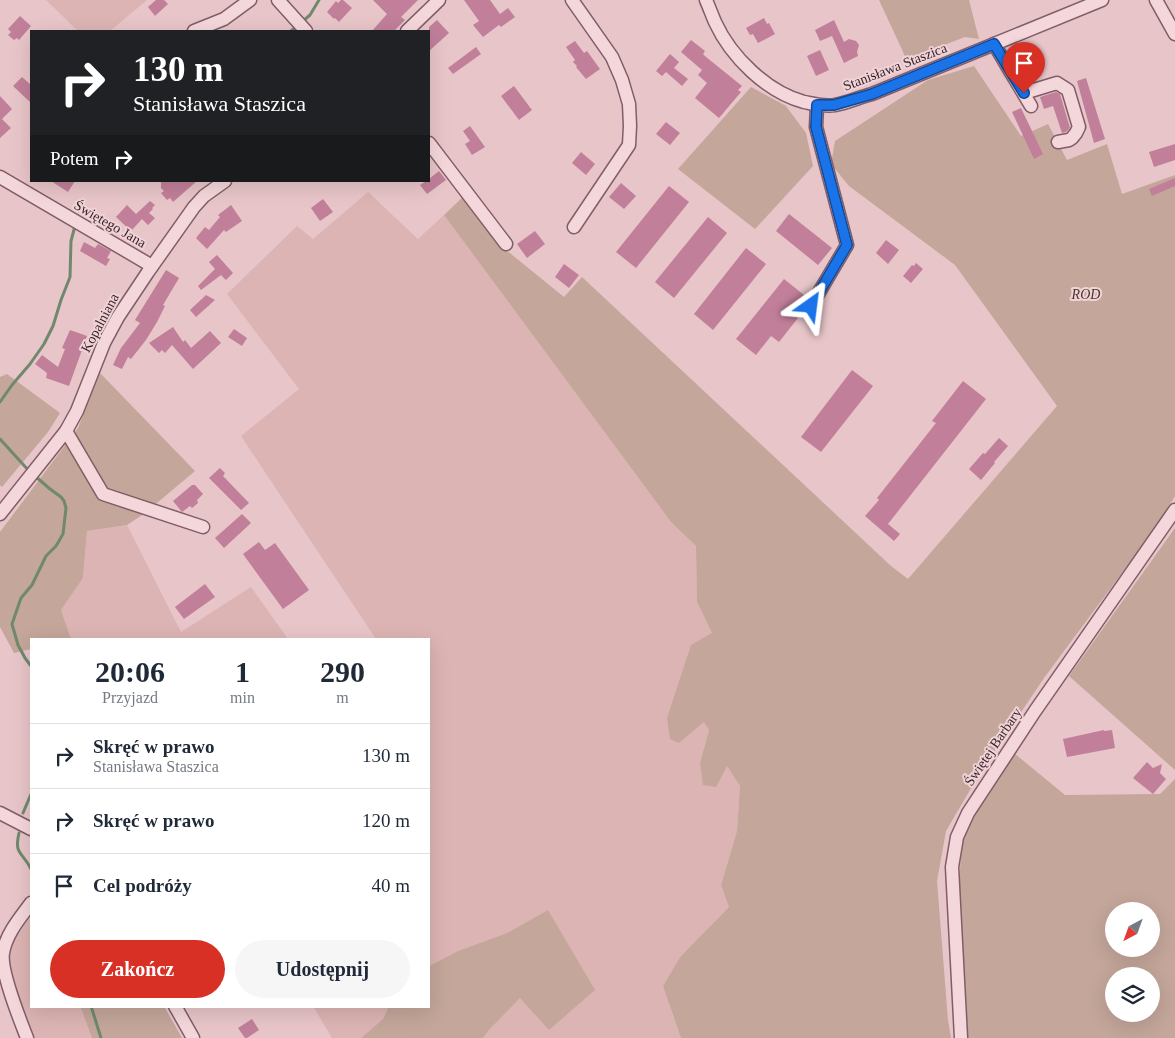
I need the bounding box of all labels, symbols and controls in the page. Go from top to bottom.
street label: Stanisława Staszica [841,40,950,94]
pin [1003,42,1045,93]
icon: arrive [1010,49,1038,77]
icon: right [50,50,115,115]
text: 130 m [133,50,223,89]
text: Stanisława Staszica [133,91,306,116]
icon: right [109,145,137,173]
text: Potem [50,148,99,169]
street label: Świętego Jana [71,197,150,251]
position arrow [784,279,836,331]
park label: ROD [1071,287,1100,302]
street label: Kopalniana [78,290,122,355]
text: 20:06 [95,655,165,688]
text: 1 [235,655,250,688]
text: 290 [320,655,365,688]
text: Przyjazd [102,689,158,706]
text: min [230,689,255,706]
text: m [336,689,349,706]
street label: Świętej Barbary [961,705,1025,789]
text: Skręć w prawo [93,736,214,757]
icon: right [50,742,78,770]
text: 130 m [362,745,410,766]
text: Stanisława Staszica [93,758,219,775]
icon: right [50,807,78,835]
text: Skręć w prawo [93,810,214,831]
text: 120 m [362,810,410,831]
icon: arrive [50,872,78,900]
text: Cel podróży [93,875,192,896]
text: 40 m [371,875,410,896]
north arrow [1105,902,1160,958]
map controls [1105,902,1160,1022]
button: Zakończ [50,940,225,998]
button: Udostępnij [235,940,410,998]
button: layers [1105,967,1160,1022]

